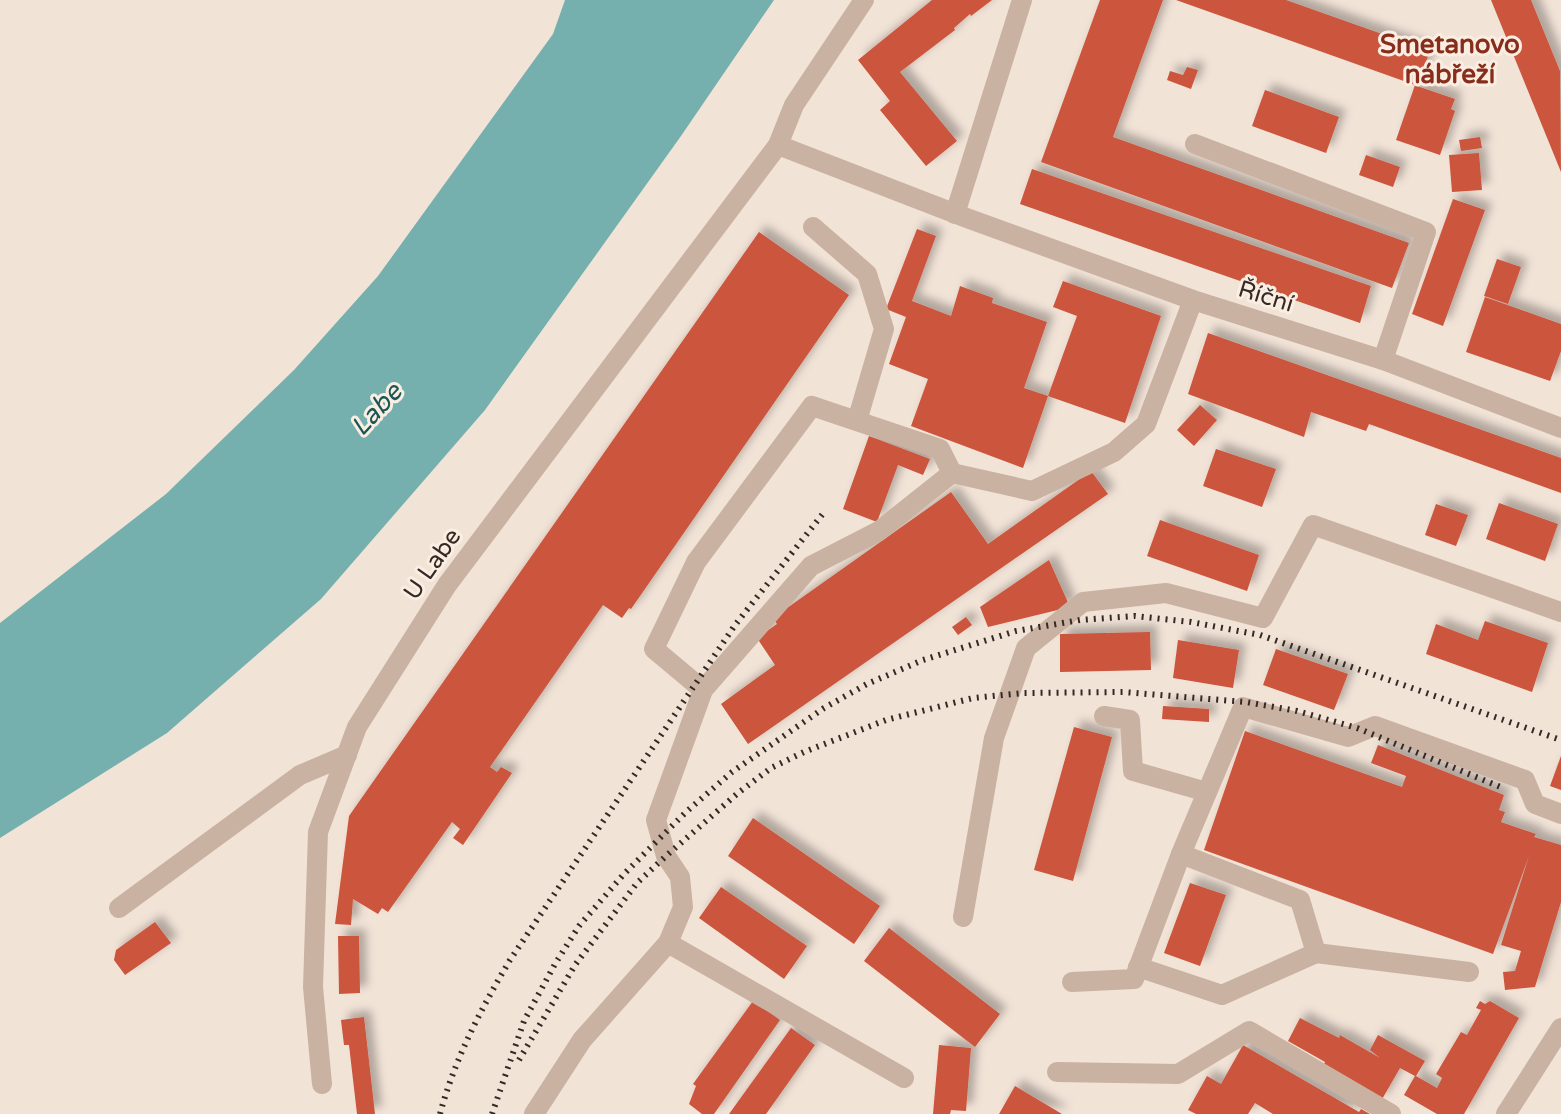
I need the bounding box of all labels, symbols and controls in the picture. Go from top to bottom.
district label: Smetanovo nábřeží [1380,29,1520,90]
street label: Říční [1235,274,1297,319]
water label: Labe [344,376,409,442]
street label: U Labe [397,523,467,606]

